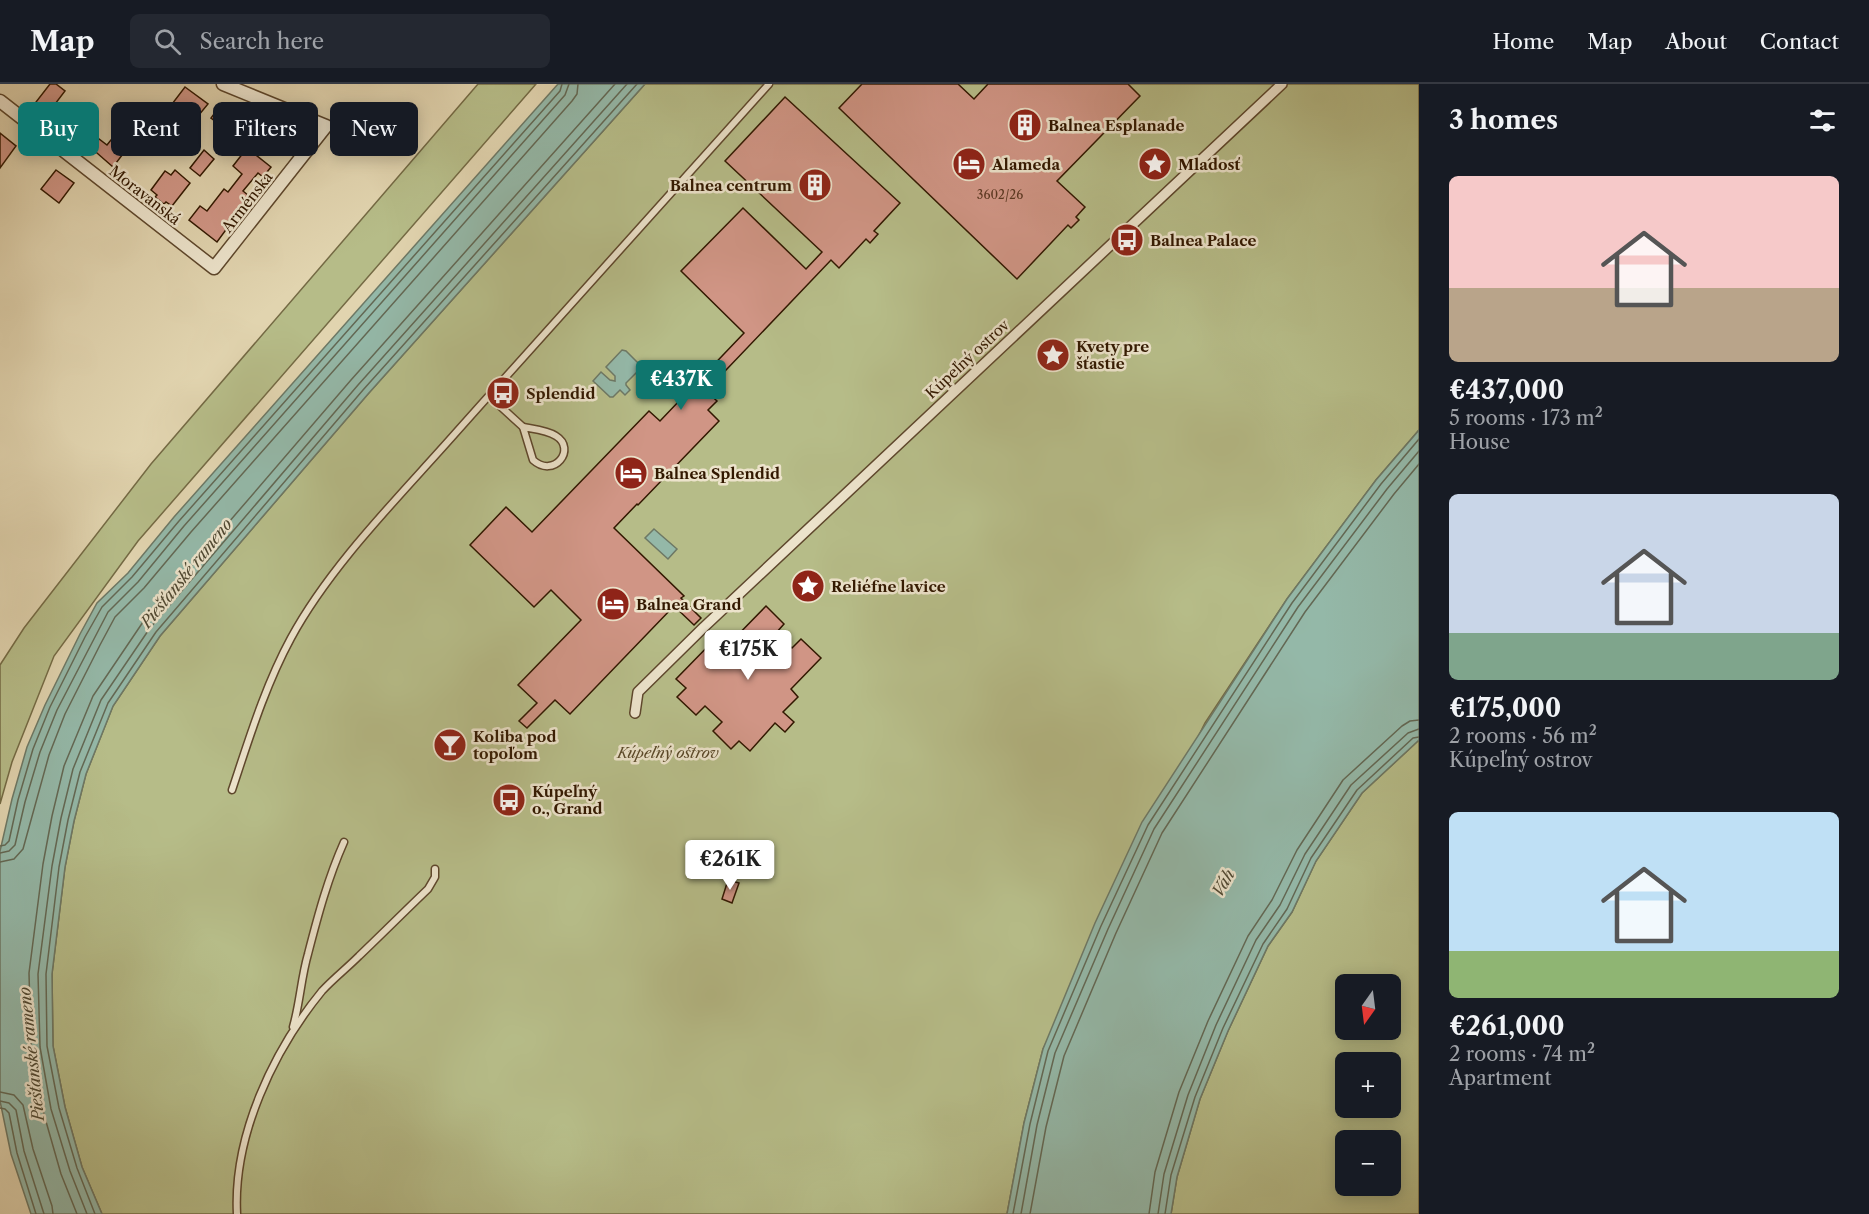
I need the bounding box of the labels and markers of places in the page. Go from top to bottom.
building icon: Balnea Esplanade [1007,107,1043,143]
place label: Balnea Esplanade [1048,116,1184,135]
hotel icon: Alameda [951,146,987,182]
place icon: Mladosť [1137,146,1173,182]
place label: Alameda [991,155,1060,174]
place label: Mladosť [1178,155,1240,174]
building icon: Balnea centrum [797,167,833,203]
place label: Balnea centrum [670,176,792,195]
bus stop icon: Balnea Palace [1109,222,1145,258]
place label: Balnea Palace [1150,231,1257,250]
place icon: Kvety pre šťastie [1035,337,1071,373]
place label: Kvety pre šťastie [1076,337,1149,373]
pin: €437K [639,360,723,411]
bus stop icon: Splendid [485,375,521,411]
place label: Splendid [526,384,595,403]
hotel icon: Balnea Splendid [613,455,649,491]
place label: Balnea Splendid [654,464,780,483]
place icon: Reliéfne lavice [790,568,826,604]
place label: Reliéfne lavice [831,577,946,596]
hotel icon: Balnea Grand [595,586,631,622]
place label: Balnea Grand [636,595,742,614]
pin: €175K [706,630,790,681]
bar icon: Koliba pod topoľom [432,727,468,763]
place label: Koliba pod topoľom [473,727,556,763]
bus stop icon: Kúpeľný o., Grand [491,782,527,818]
place label: Kúpeľný o., Grand [532,782,602,818]
pin: €261K [688,840,772,891]

